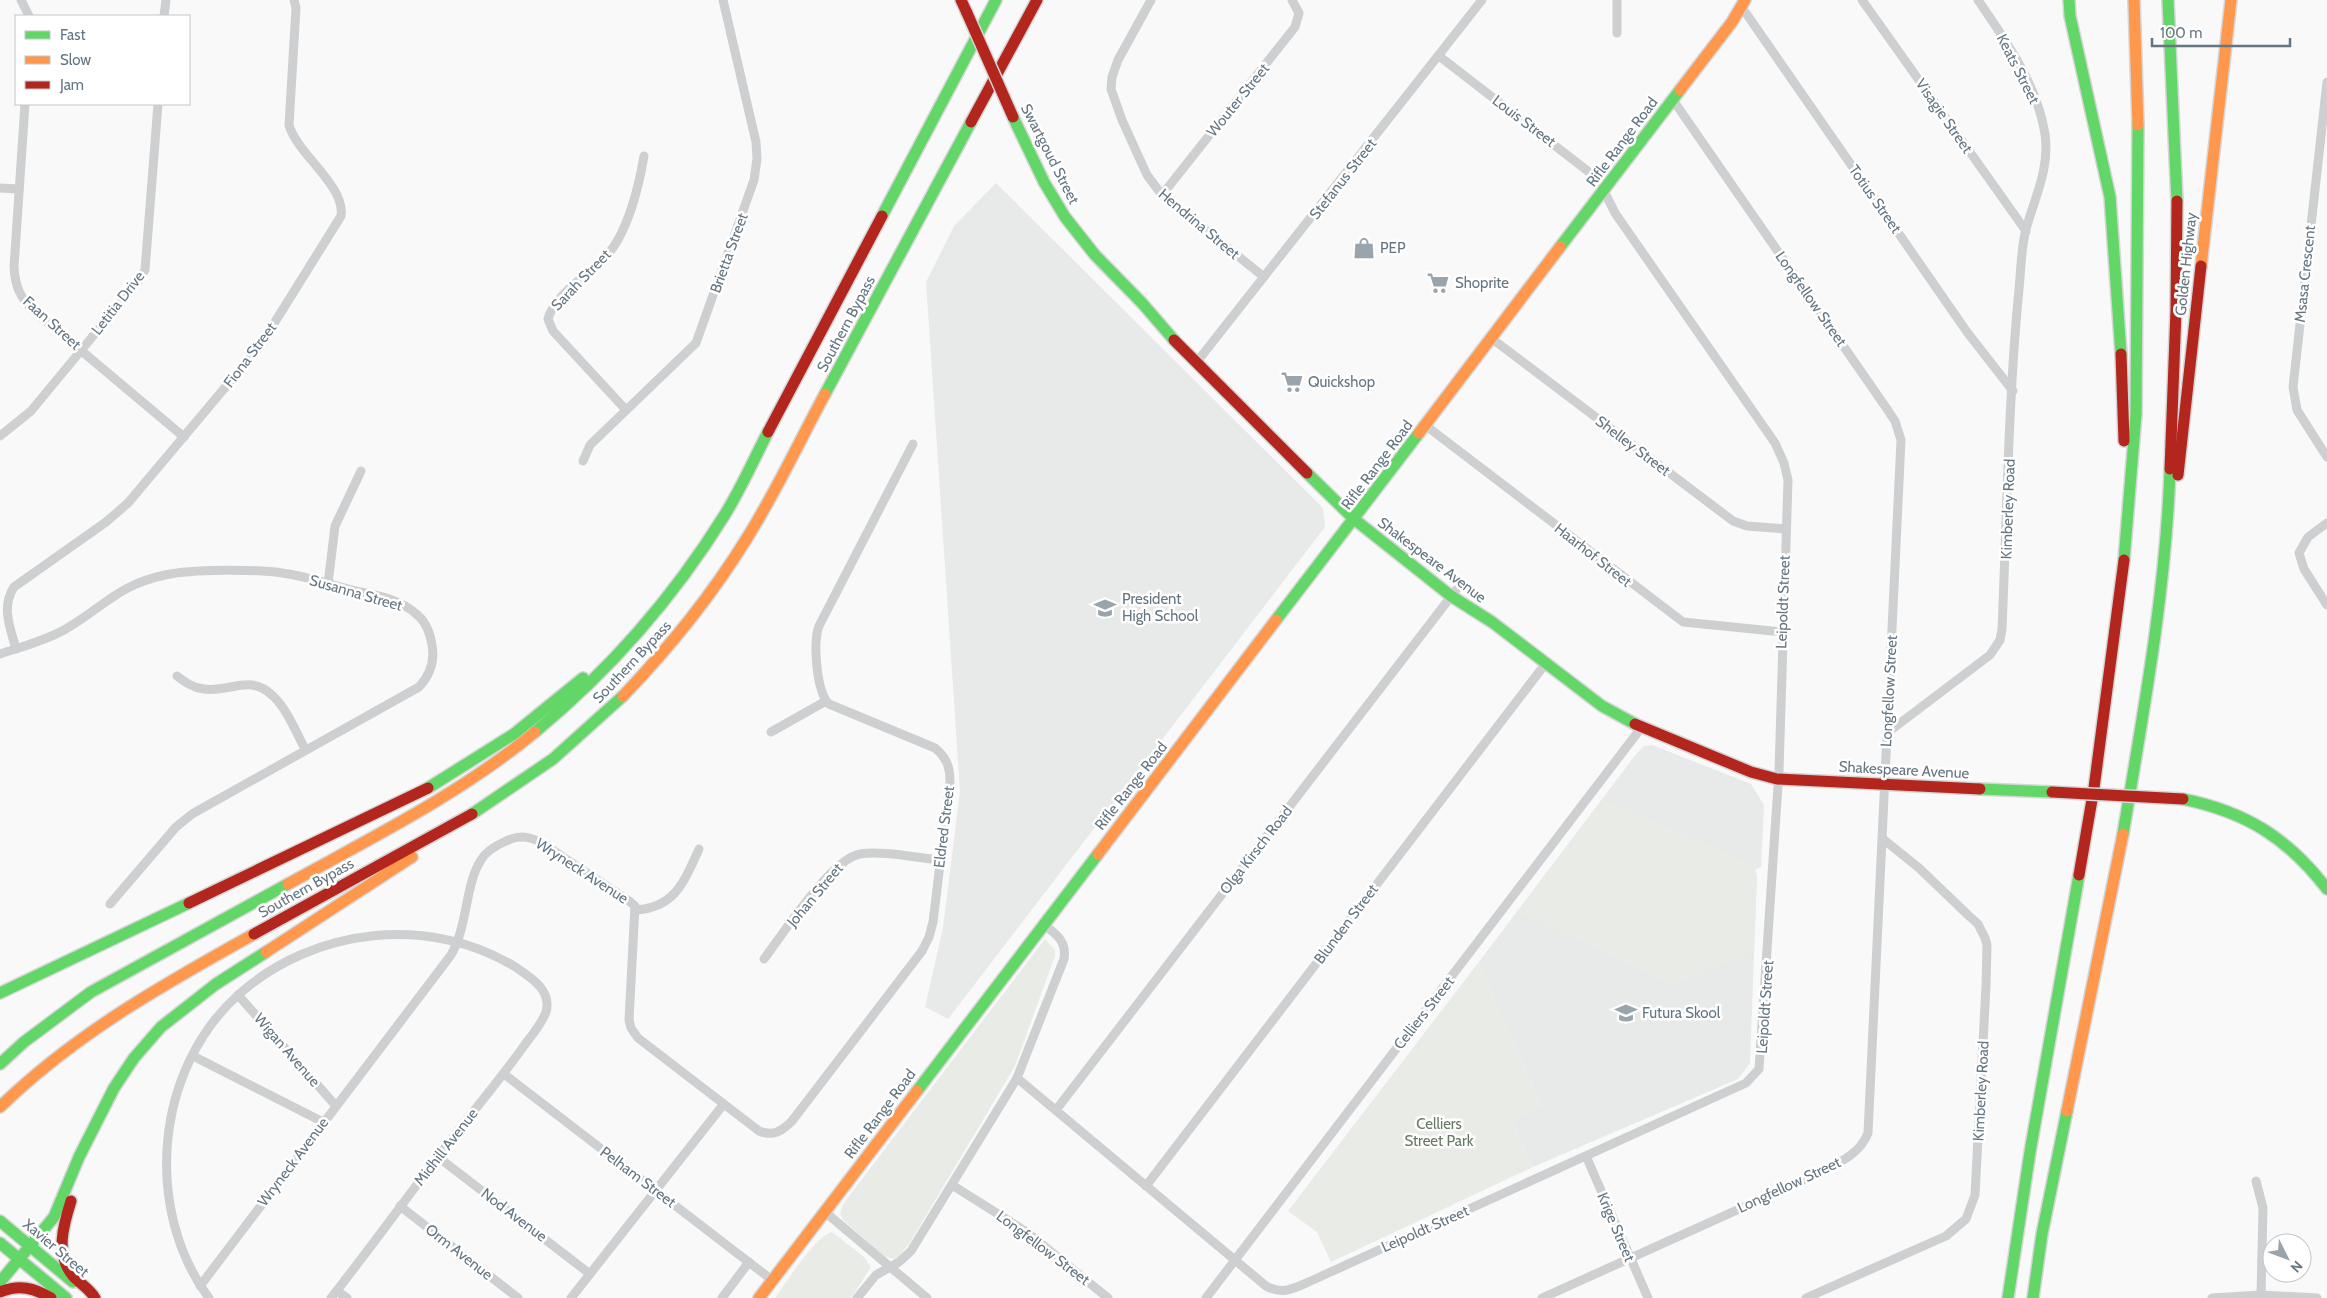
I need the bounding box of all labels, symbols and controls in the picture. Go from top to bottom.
legend [15,15,190,105]
scale bar [2152,15,2290,47]
text: 100 m [2160,24,2202,42]
text: Fast [60,26,85,44]
street label: Keats Street [1993,31,2043,107]
text: Slow [60,51,91,69]
street label: Wouter Street [1203,60,1273,140]
street label: Visagie Street [1912,75,1976,157]
text: Jam [59,76,84,94]
street label: Louis Street [1489,91,1559,151]
street label: Rifle Range Road [1583,94,1661,190]
street label: Swartgoud Street [1017,101,1083,207]
street label: Stefanus Street [1306,135,1380,223]
street label: Totius Street [1845,161,1905,237]
street label: Hendrina Street [1155,185,1243,263]
street label: Brietta Street [706,211,752,295]
street label: Golden Highway [2172,211,2200,317]
street label: Msasa Crescent [2291,225,2319,323]
shop icon: PEP [1351,235,1377,261]
place label: PEP [1380,239,1406,257]
street label: Sarah Street [547,246,615,314]
street label: Longfellow Street [1772,248,1850,350]
street label: Letitia Drive [88,267,149,338]
supermarket icon: Shoprite [1425,270,1451,296]
street label: Southern Bypass [813,273,879,375]
place label: Shoprite [1455,274,1509,292]
street label: Faan Street [19,292,85,354]
street label: Fiona Street [220,319,280,391]
supermarket icon: Quickshop [1279,369,1305,395]
place label: Quickshop [1308,373,1375,391]
street label: Shelley Street [1592,412,1674,480]
street label: Rifle Range Road [1338,417,1416,513]
street label: Kimberley Road [1997,458,2019,560]
street label: Shakespeare Avenue [1374,513,1490,607]
street label: Haarhof Street [1551,519,1635,591]
street label: Leipoldt Street [1772,555,1794,649]
street label: Susanna Street [307,571,405,615]
place label: President High School [1122,590,1199,625]
school or university icon: President High School [1092,595,1118,621]
street label: Southern Bypass [589,617,675,707]
street label: Longfellow Street [1877,635,1901,747]
street label: Rifle Range Road [1091,738,1171,834]
street label: Shakespeare Avenue [1838,758,1970,782]
street label: Eldred Street [930,785,958,869]
street label: Olga Kirsch Road [1216,802,1296,898]
street label: Wryneck Avenue [532,834,632,908]
street label: Southern Bypass [255,854,357,922]
street label: Johan Street [783,860,847,931]
street label: Blunden Street [1310,881,1382,967]
street label: Leipoldt Street [1753,960,1777,1054]
street label: Celliers Street [1390,973,1458,1053]
school or university icon: Futura Skool [1613,1000,1639,1026]
place label: Futura Skool [1642,1004,1721,1022]
street label: Wigan Avenue [250,1010,324,1091]
street label: Kimberley Road [1969,1040,1993,1142]
street label: Rifle Range Road [841,1066,919,1162]
street label: Midhill Avenue [410,1105,482,1189]
street label: Wryneck Avenue [254,1114,332,1210]
park label: Celliers Street Park [1405,1115,1474,1150]
street label: Pelham Street [597,1143,679,1211]
street label: Longfellow Street [1734,1153,1844,1217]
street label: Nod Avenue [477,1184,551,1246]
street label: Krige Street [1593,1190,1639,1264]
street label: Leipoldt Street [1379,1202,1471,1256]
street label: Longfellow Street [993,1207,1093,1289]
street label: Xavier Street [19,1215,93,1281]
street label: Orm Avenue [422,1220,496,1284]
north arrow [2262,1233,2312,1283]
text: N [2287,1257,2307,1276]

